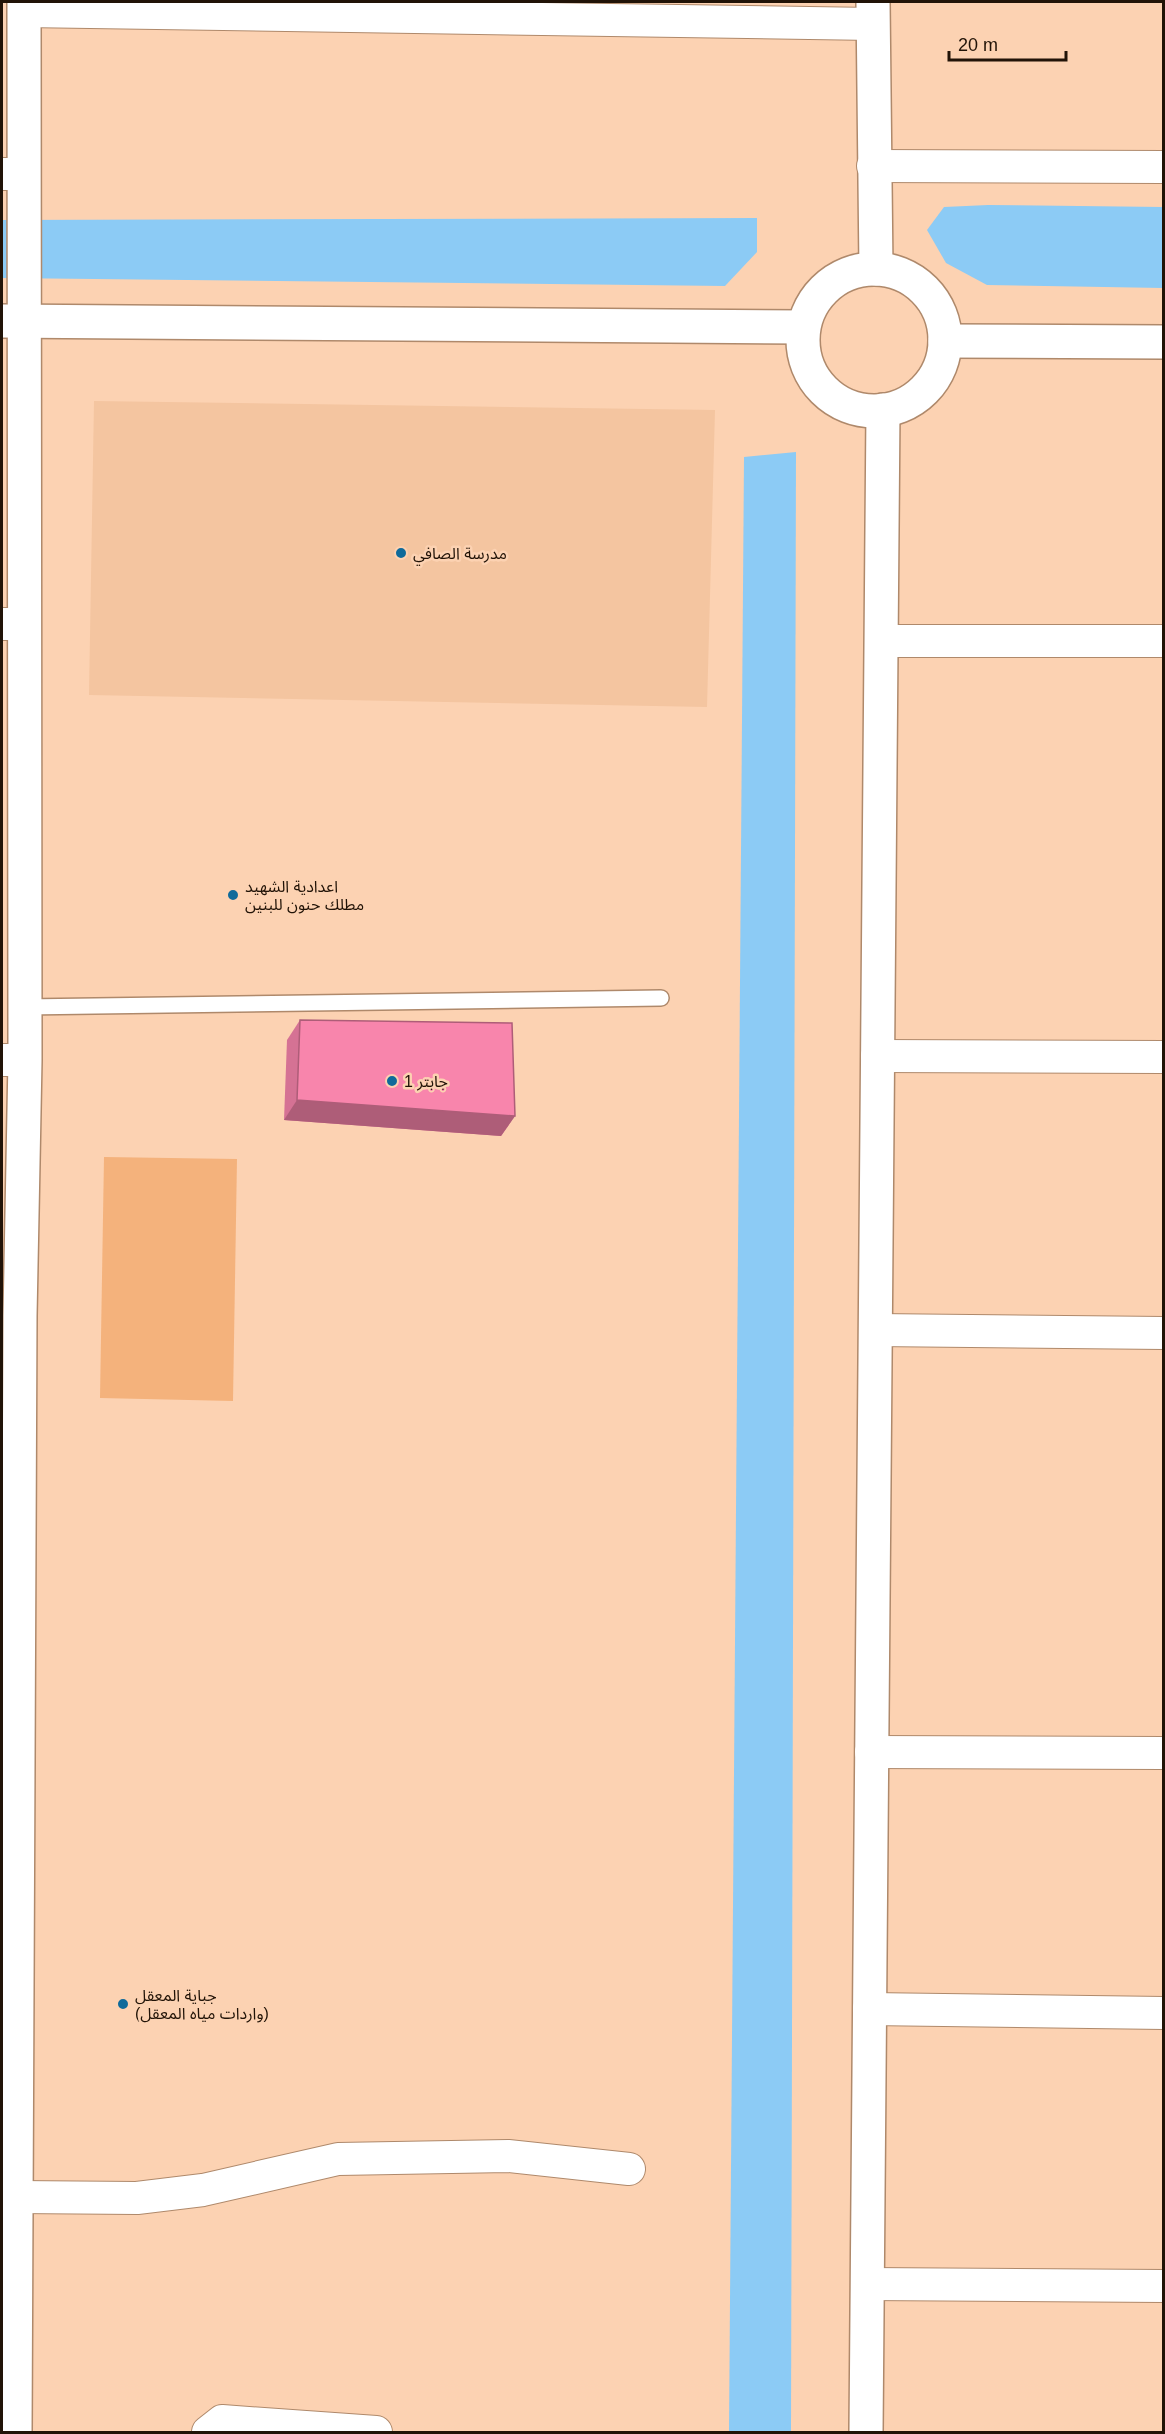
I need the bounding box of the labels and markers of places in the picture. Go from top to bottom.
place label: مدرسة الصافي [413,545,507,566]
marker: مدرسة الصافي [394,546,408,560]
place label: اعدادية الشهيد مطلك حنون للبنين [245,878,364,914]
marker: اعدادية الشهيد مطلك حنون للبنين [226,888,240,902]
place label: جابتر 1 [404,1073,448,1091]
marker: جابتر 1 [385,1074,399,1088]
place label: جباية المعقل (واردات مياه المعقل) [135,1987,269,2023]
marker: جباية المعقل (واردات مياه المعقل) [116,1997,130,2011]

